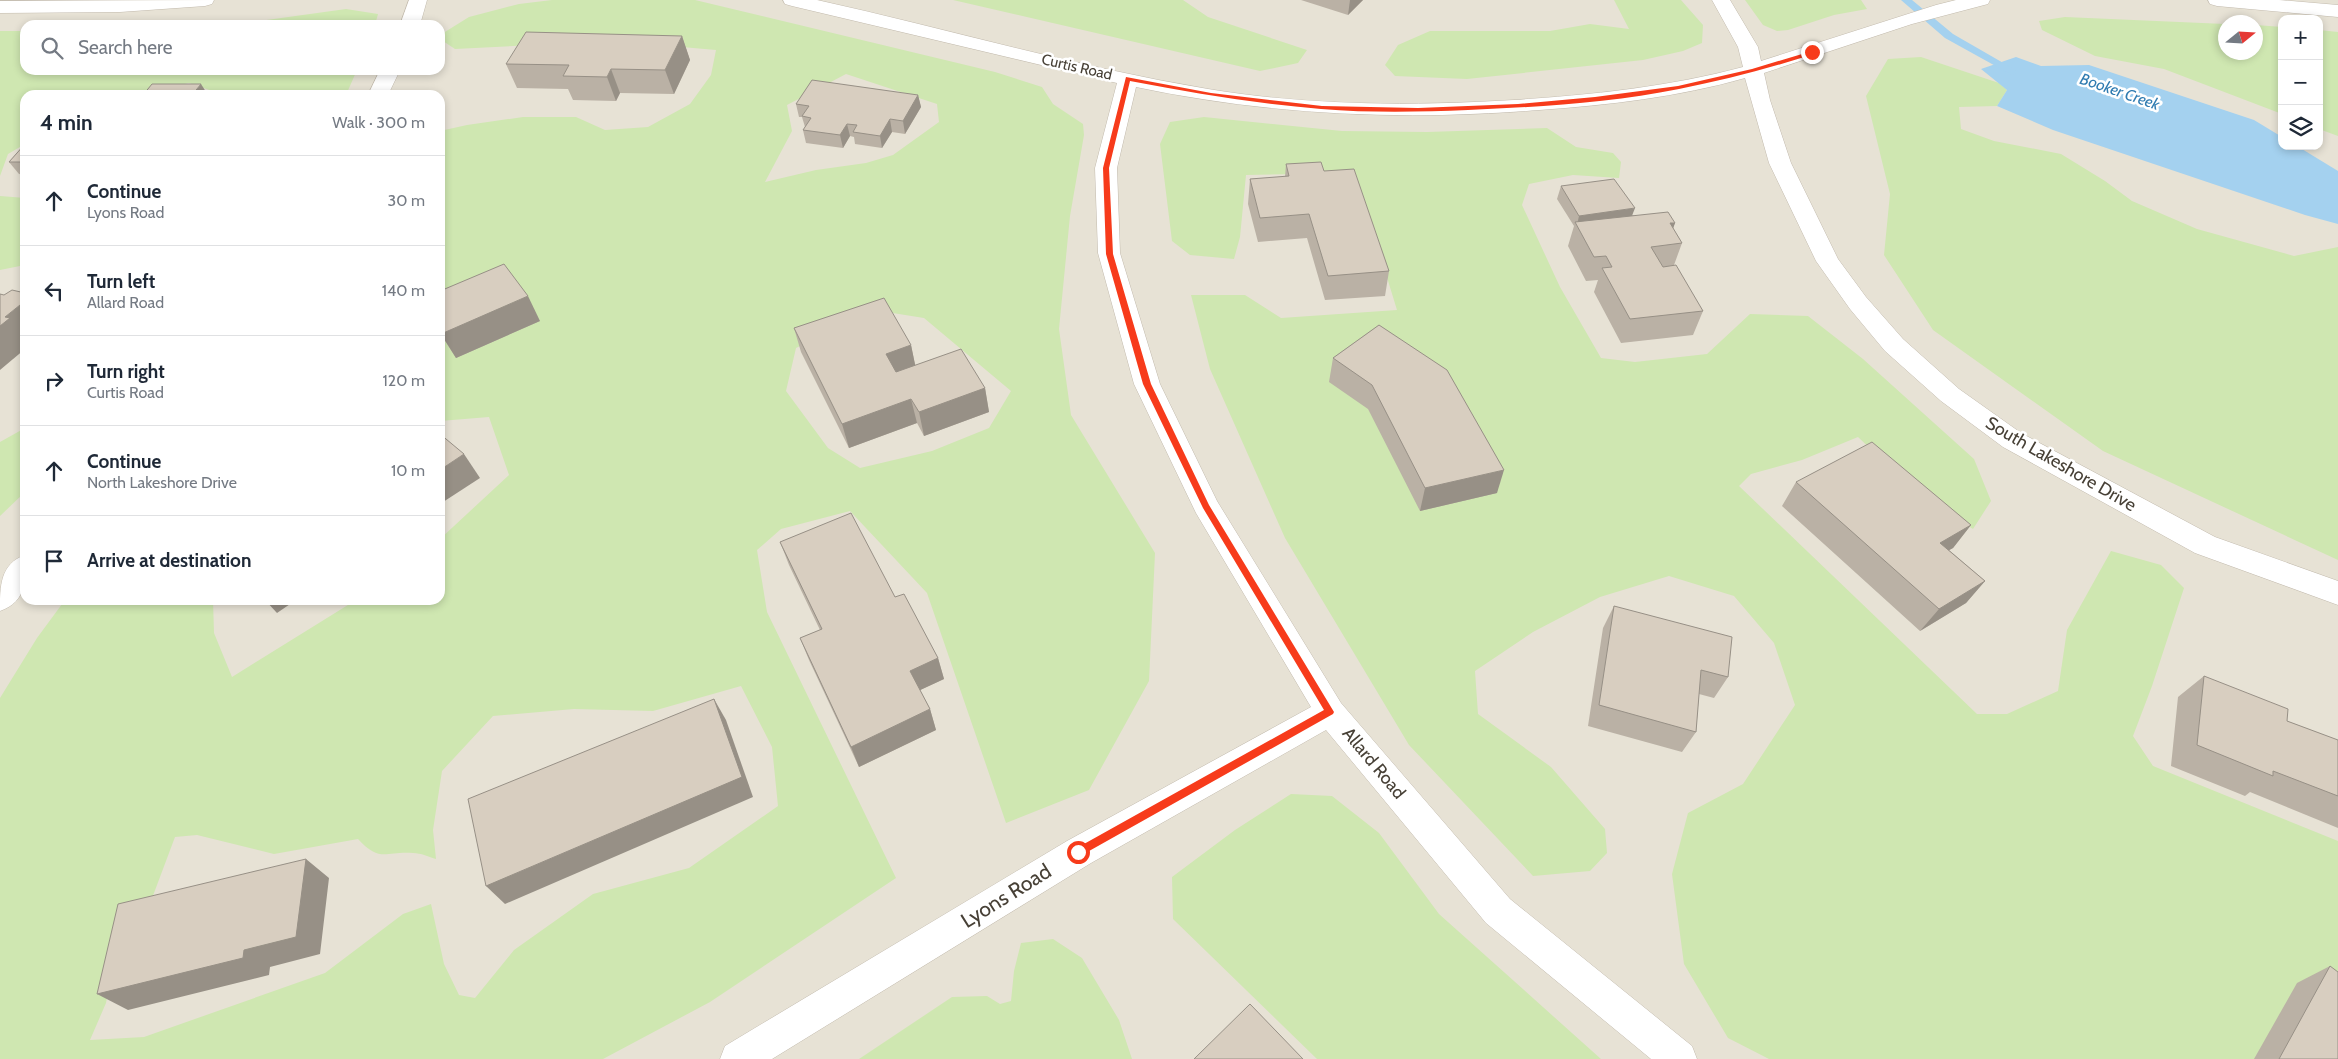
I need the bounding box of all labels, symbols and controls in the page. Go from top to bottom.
north arrow [2218,15,2263,60]
map controls [2278,15,2323,150]
button: + [2278,15,2323,60]
search box [20,20,445,75]
icon: search [38,34,66,62]
text: Search here [78,36,172,59]
route end [1801,41,1824,64]
street label: Curtis Road [1040,50,1114,84]
button: − [2278,60,2323,105]
water label: Booker Creek [2078,69,2163,114]
button: layers [2278,105,2323,150]
text: 4 min [40,110,93,135]
text: Walk · 300 m [332,113,425,132]
text: Continue [87,180,161,203]
icon: ahead [40,187,68,215]
text: 30 m [388,191,425,210]
text: Lyons Road [87,203,164,222]
text: Turn left [87,270,155,293]
icon: left [40,277,68,305]
text: 140 m [382,281,425,300]
text: Allard Road [87,293,164,312]
text: Turn right [87,360,165,383]
icon: right [40,367,68,395]
text: 120 m [383,371,425,390]
text: Curtis Road [87,383,164,402]
street label: South Lakeshore Drive [1982,412,2140,516]
text: Continue [87,450,161,473]
icon: ahead [40,457,68,485]
text: 10 m [391,461,425,480]
text: North Lakeshore Drive [87,473,237,492]
icon: arrive [40,547,68,575]
text: Arrive at destination [87,549,251,572]
street label: Allard Road [1338,723,1410,803]
route start [1067,841,1090,864]
street label: Lyons Road [956,858,1055,933]

